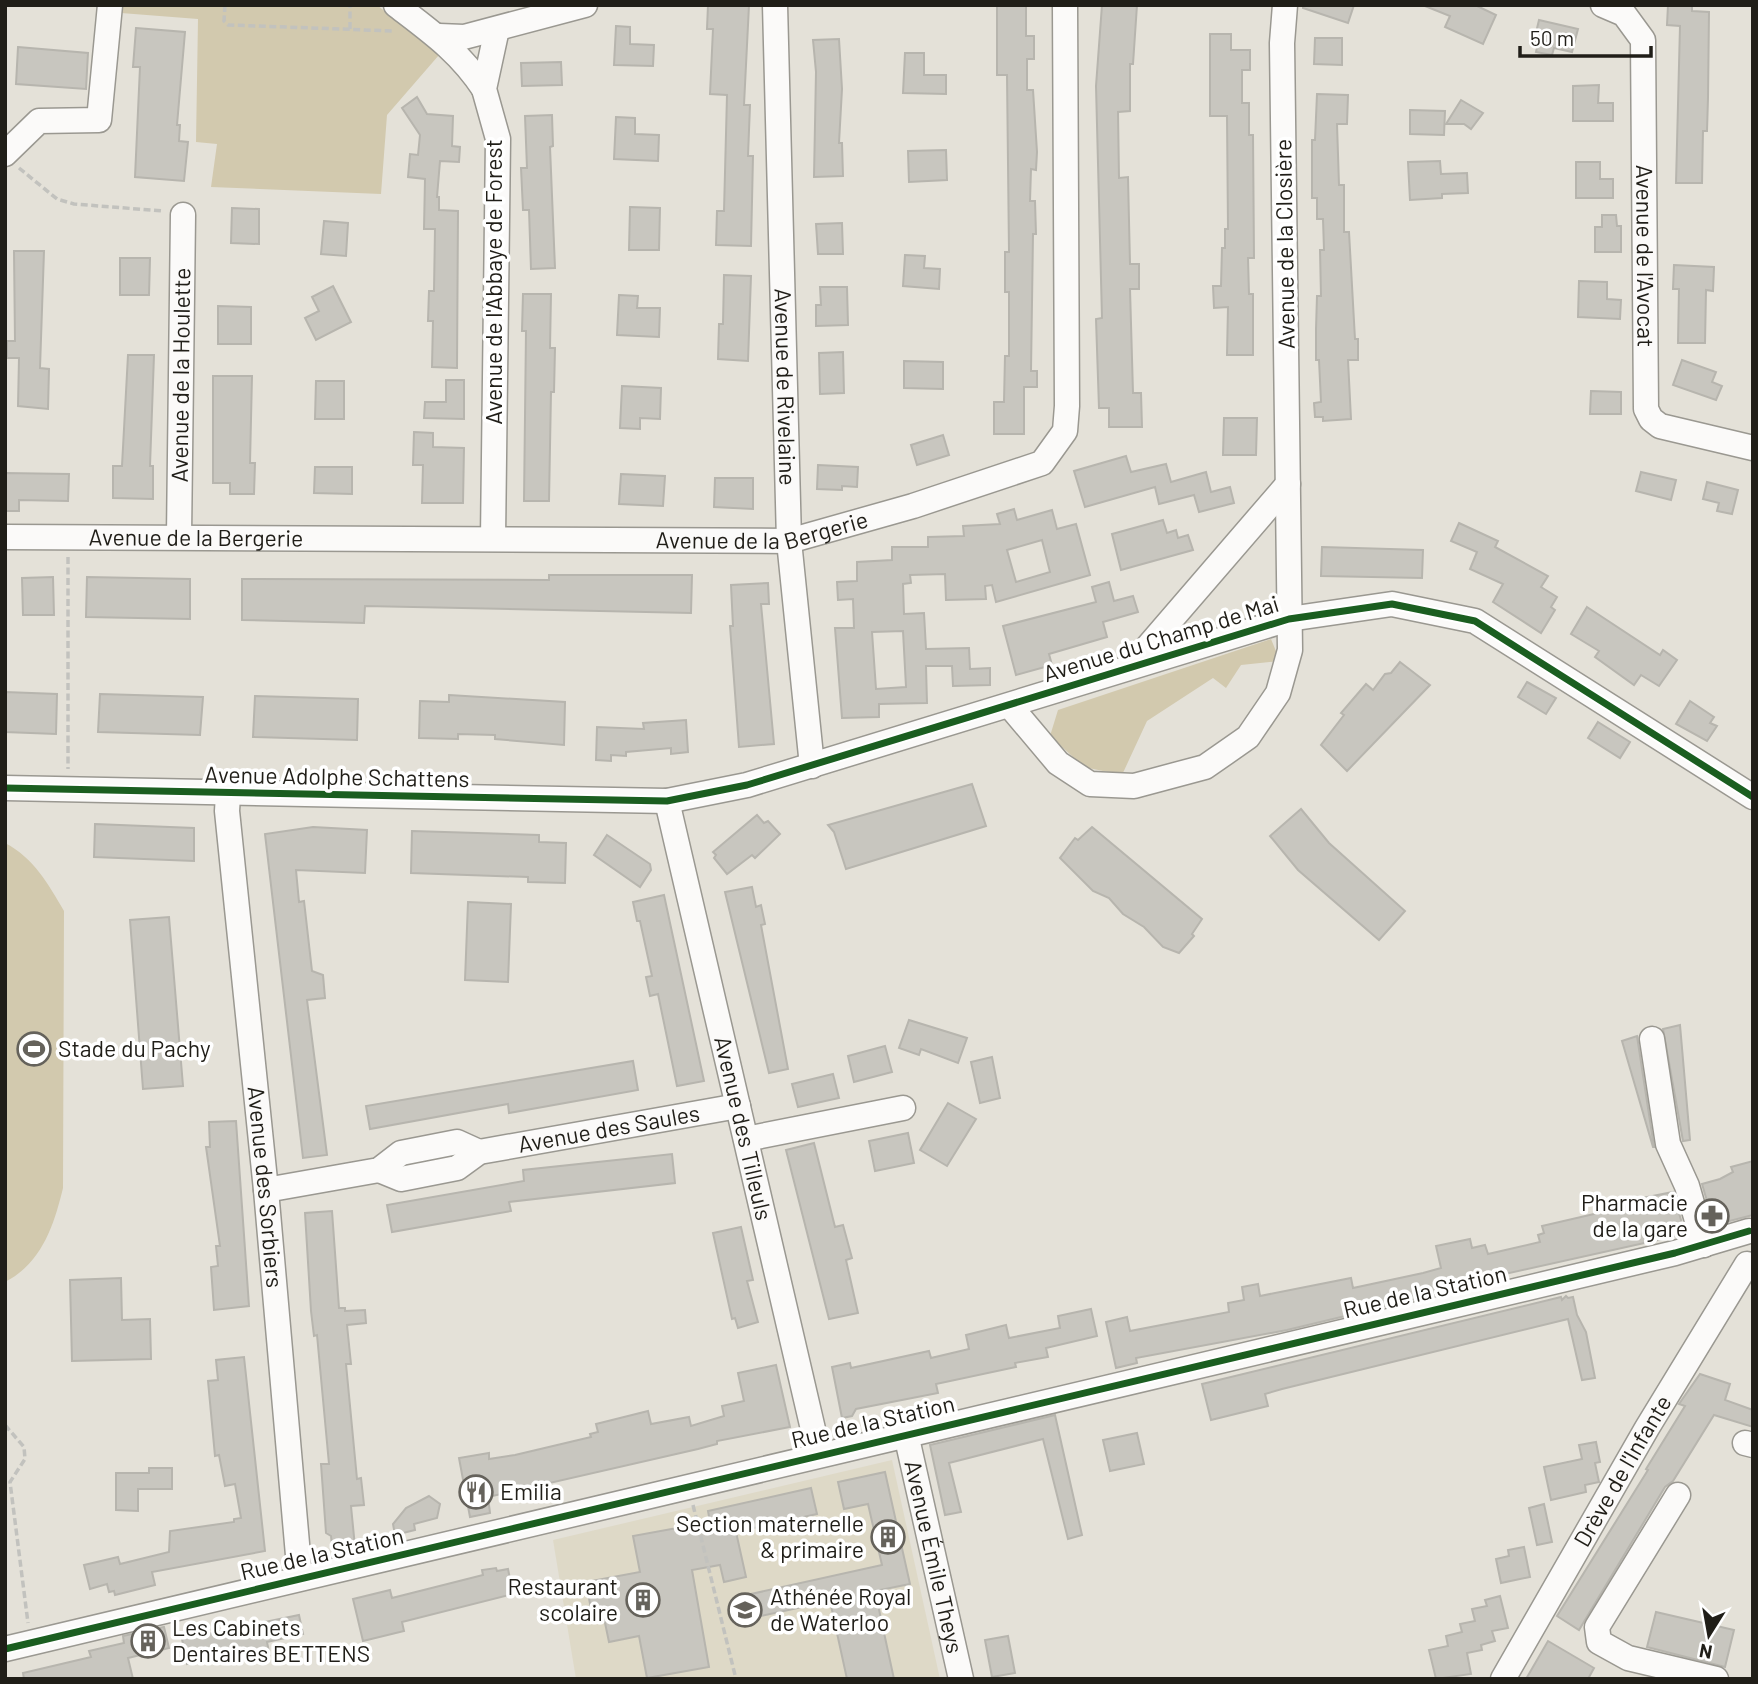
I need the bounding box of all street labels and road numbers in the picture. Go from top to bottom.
street label: Avenue de l'Abbaye de Forest [479,139,507,425]
street label: Avenue de la Closière [1268,139,1300,349]
street label: Avenue de l'Avocat [1631,165,1660,347]
street label: Avenue de la Houlette [165,267,195,483]
street label: Avenue de Rivelaine [769,288,803,486]
street label: Avenue de la Bergerie [656,504,871,555]
street label: Avenue de la Bergerie [89,522,303,552]
street label: Avenue du Champ de Mai [1039,589,1282,687]
street label: Avenue Adolphe Schattens [204,760,470,792]
street label: Avenue des Tilleuls [709,1033,779,1223]
street label: Avenue des Sorbiers [242,1085,290,1289]
street label: Avenue des Saules [516,1098,702,1158]
street label: Rue de la Station [1340,1259,1509,1323]
street label: Rue de la Station [788,1389,957,1453]
street label: Drève de l'Infante [1567,1390,1677,1551]
street label: Avenue Émile Theys [899,1458,970,1656]
street label: Rue de la Station [237,1521,406,1585]

